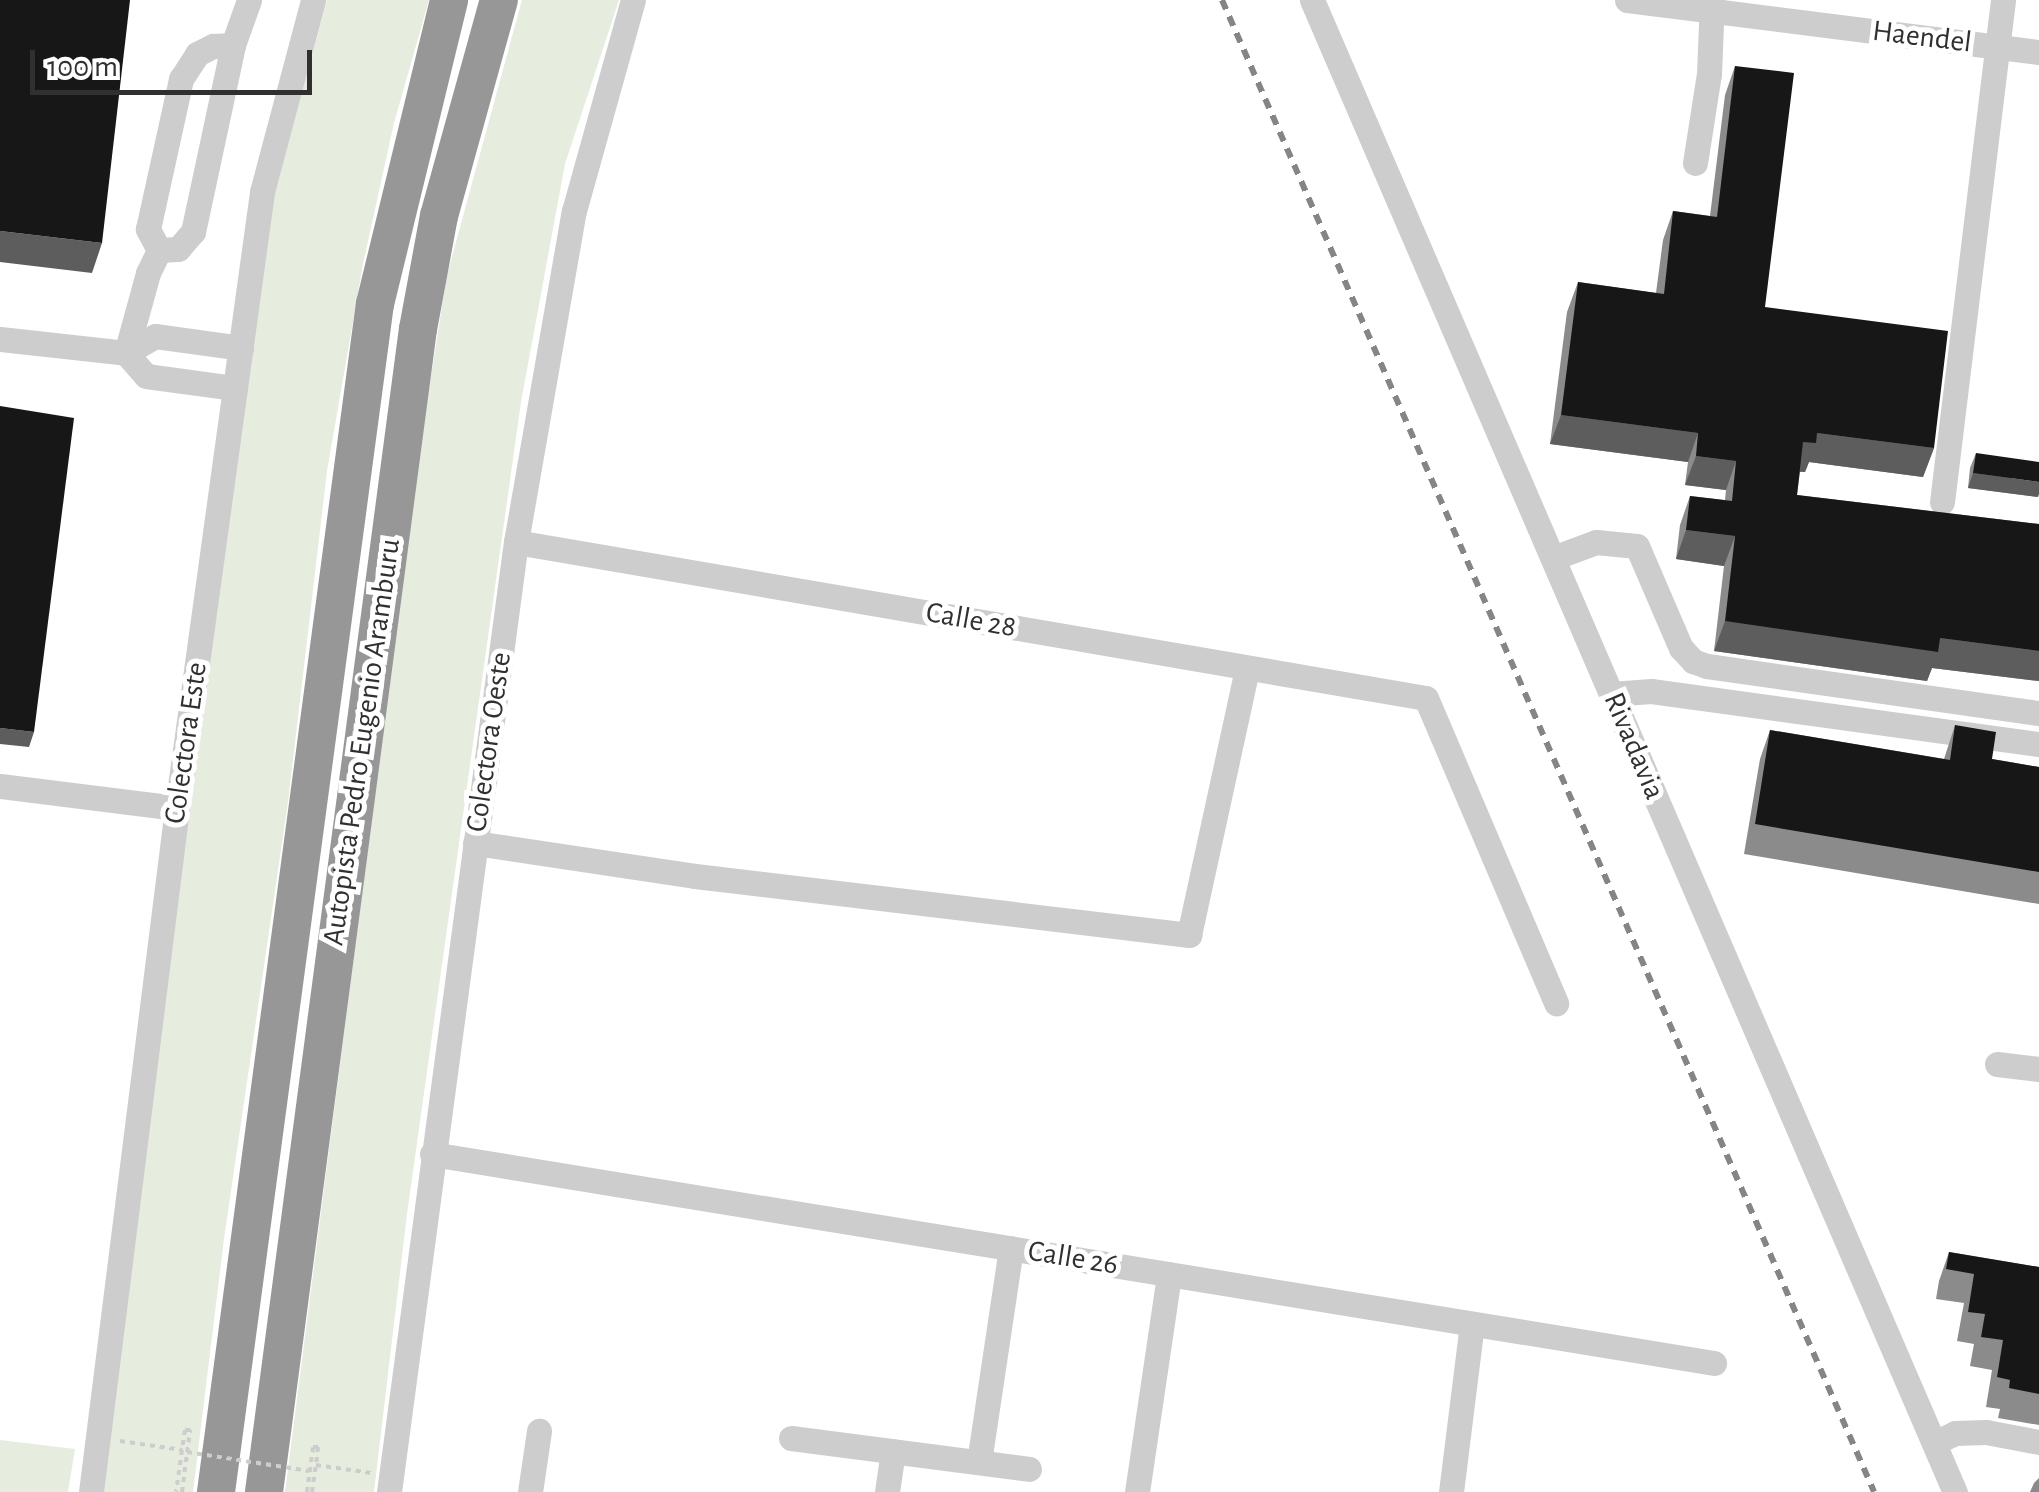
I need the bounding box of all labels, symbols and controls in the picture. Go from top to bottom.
street label: Haendel [1870,13,1974,61]
scale bar [35,30,318,92]
text: 100 m [47,52,118,82]
street label: Autopista Pedro Eugenio Aramburu [316,536,408,948]
street label: Calle 28 [923,594,1019,646]
street label: Colectora Oeste [459,650,519,834]
street label: Colectora Este [157,660,215,826]
street label: Rivadavia [1595,687,1673,805]
street label: Calle 26 [1025,1233,1121,1283]

